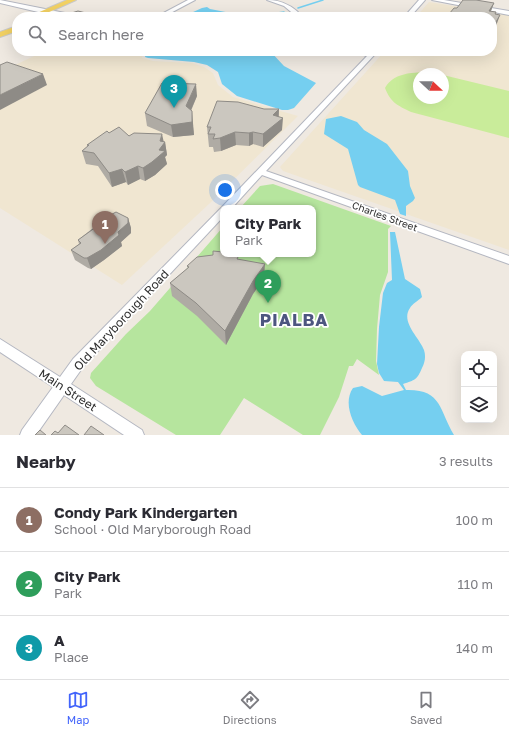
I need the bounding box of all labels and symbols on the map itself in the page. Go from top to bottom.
north arrow [413,68,449,104]
pin: 3 [161,75,187,108]
your location [215,180,235,200]
street label: Charles Street [351,199,419,233]
pin: 1 [92,211,118,244]
street label: Old Maryborough Road [70,266,172,374]
pin: 2 [255,270,281,303]
district label: PIALBA [260,309,328,330]
street label: Main Street [36,366,100,414]

